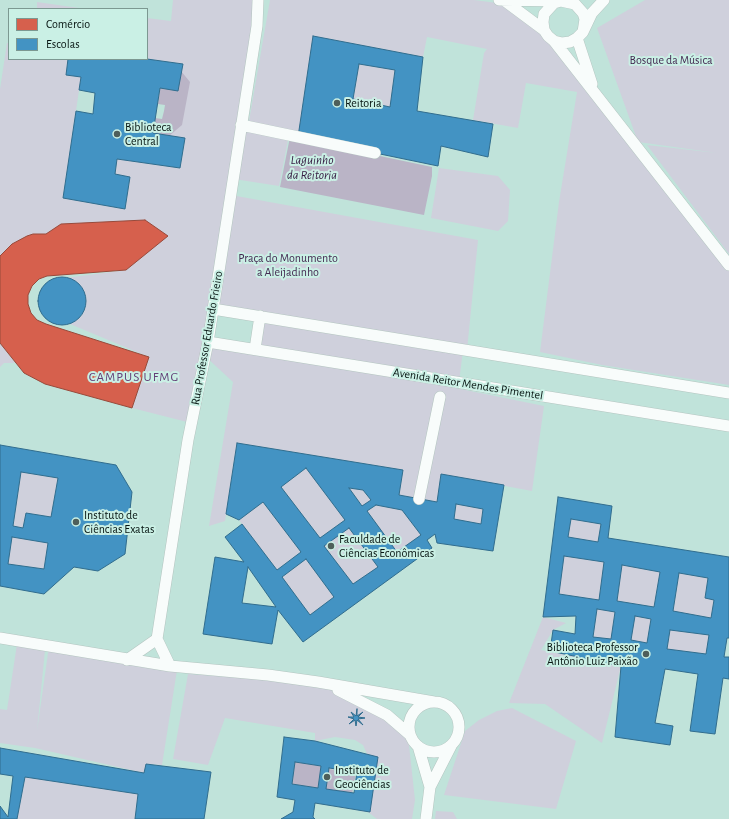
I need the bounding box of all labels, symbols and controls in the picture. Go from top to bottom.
legend [8,8,148,60]
text: Comércio [46,18,90,30]
text: Escolas [46,38,80,50]
park label: Bosque da Música [630,53,712,67]
place label: Reitoria [345,96,381,110]
marker: Reitoria [332,98,342,108]
place label: Biblioteca Central [125,120,172,148]
marker: Biblioteca Central [112,129,122,139]
water label: Laguinho da Reitoria [287,152,337,183]
park label: Praça do Monumento a Aleijadinho [238,251,338,279]
street label: Rua Professor Eduardo Frieiro [188,270,226,406]
street label: Avenida Reitor Mendes Pimentel [392,365,544,403]
district label: CAMPUS UFMG [89,369,179,385]
place label: Instituto de Ciências Exatas [84,508,154,536]
marker: Instituto de Ciências Exatas [71,517,81,527]
place label: Faculdade de Ciências Econômicas [339,532,434,560]
marker: Faculdade de Ciências Econômicas [326,541,336,551]
place label: Biblioteca Professor Antônio Luiz Paixão [546,640,638,668]
marker: Biblioteca Professor Antônio Luiz Paixão [641,649,651,659]
place label: Instituto de Geociências [335,763,390,791]
marker: Instituto de Geociências [322,772,332,782]

